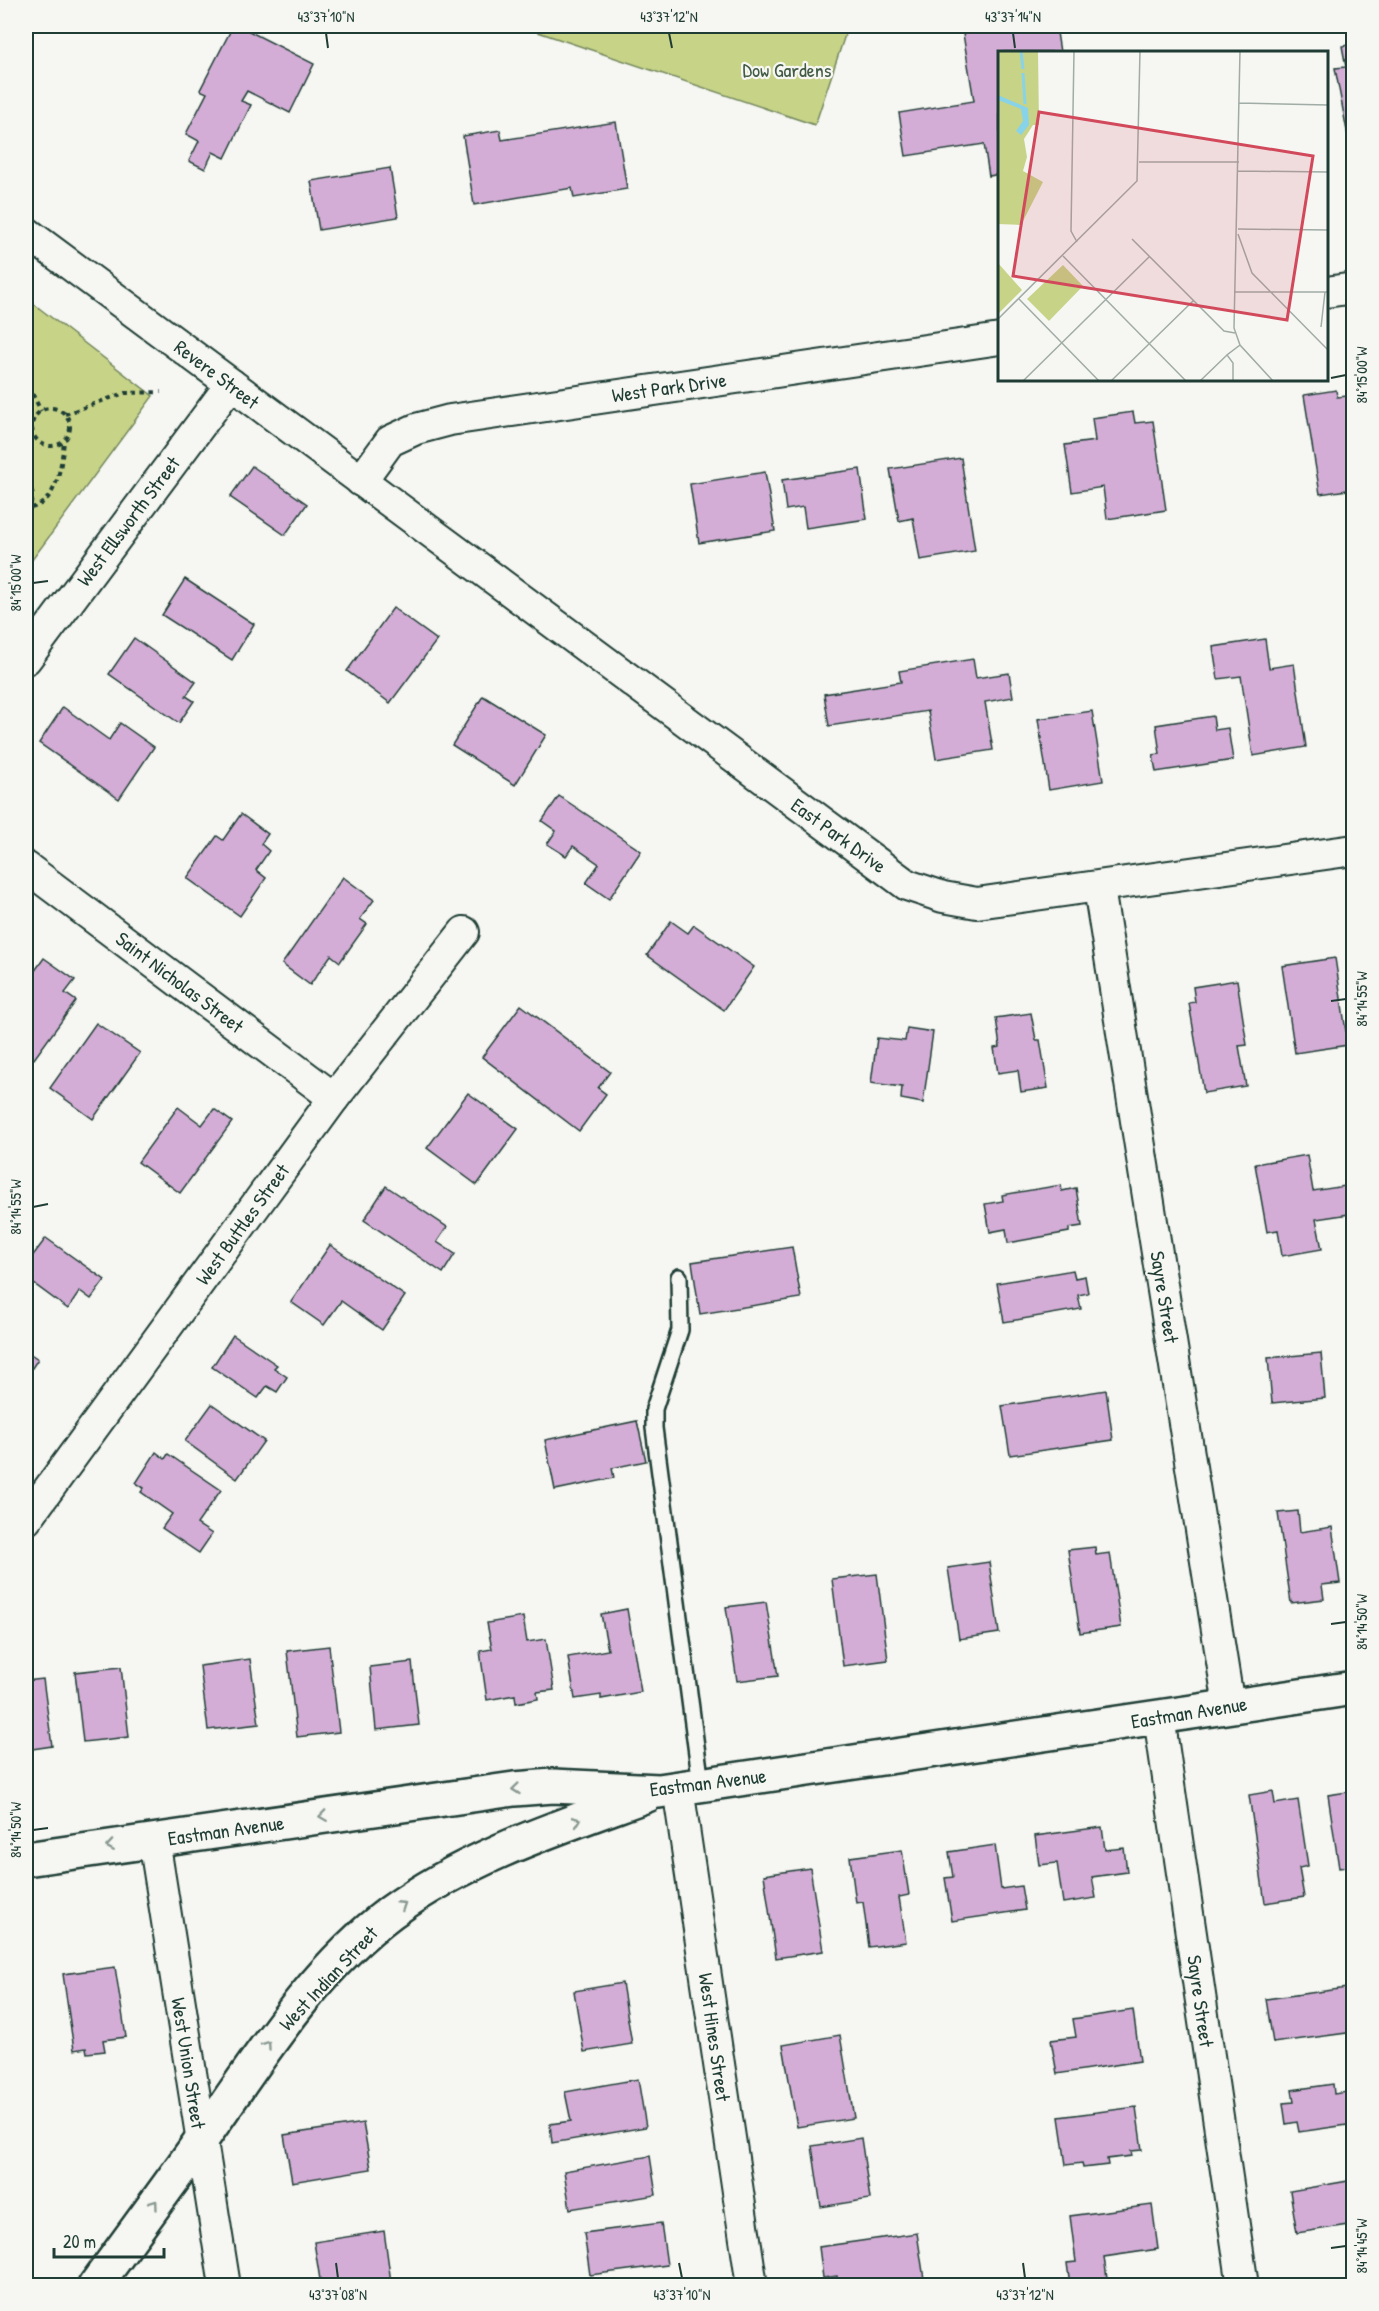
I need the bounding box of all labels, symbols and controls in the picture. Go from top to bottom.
text: 43°37'10"N [297,6,355,27]
text: 43°37'12"N [640,6,698,27]
text: 43°37'14"N [985,6,1041,27]
inset map [998,51,1328,381]
park label: Dow Gardens [742,56,832,83]
street label: Revere Street [169,333,266,415]
text: 84°15'00"W [1351,346,1372,404]
street label: West Park Drive [610,366,728,408]
street label: West Ellsworth Street [70,450,186,591]
text: 84°15'00"W [5,554,26,612]
street label: East Park Drive [786,791,892,879]
street label: Saint Nicholas Street [111,925,250,1040]
text: 84°14'55"W [1351,970,1372,1027]
street label: West Buttles Street [189,1157,296,1290]
text: 84°14'55"W [5,1178,26,1235]
street label: Sayre Street [1144,1249,1186,1346]
text: 84°14'50"W [1351,1593,1372,1650]
street label: Eastman Avenue [1129,1690,1249,1734]
street label: Eastman Avenue [648,1761,768,1803]
one-way arrow [512,1782,521,1795]
text: 84°14'50"W [5,1801,26,1858]
street label: Eastman Avenue [166,1808,286,1852]
one-way arrow [319,1809,328,1821]
one-way arrow [571,1815,582,1828]
one-way arrow [105,1840,114,1852]
one-way arrow [396,1901,406,1913]
street label: West Indian Street [273,1919,384,2036]
street label: Sayre Street [1181,1953,1221,2050]
street label: West Hines Street [693,1971,738,2104]
street label: West Union Street [165,1996,213,2132]
one-way arrow [260,2041,271,2052]
one-way arrow [147,2200,158,2211]
text: 84°14'45"W [1351,2218,1372,2273]
scale bar [54,2221,164,2259]
text: 20 m [63,2229,96,2254]
text: 43°37'08"N [309,2284,367,2305]
text: 43°37'10"N [653,2284,711,2305]
text: 43°37'12"N [996,2284,1054,2305]

